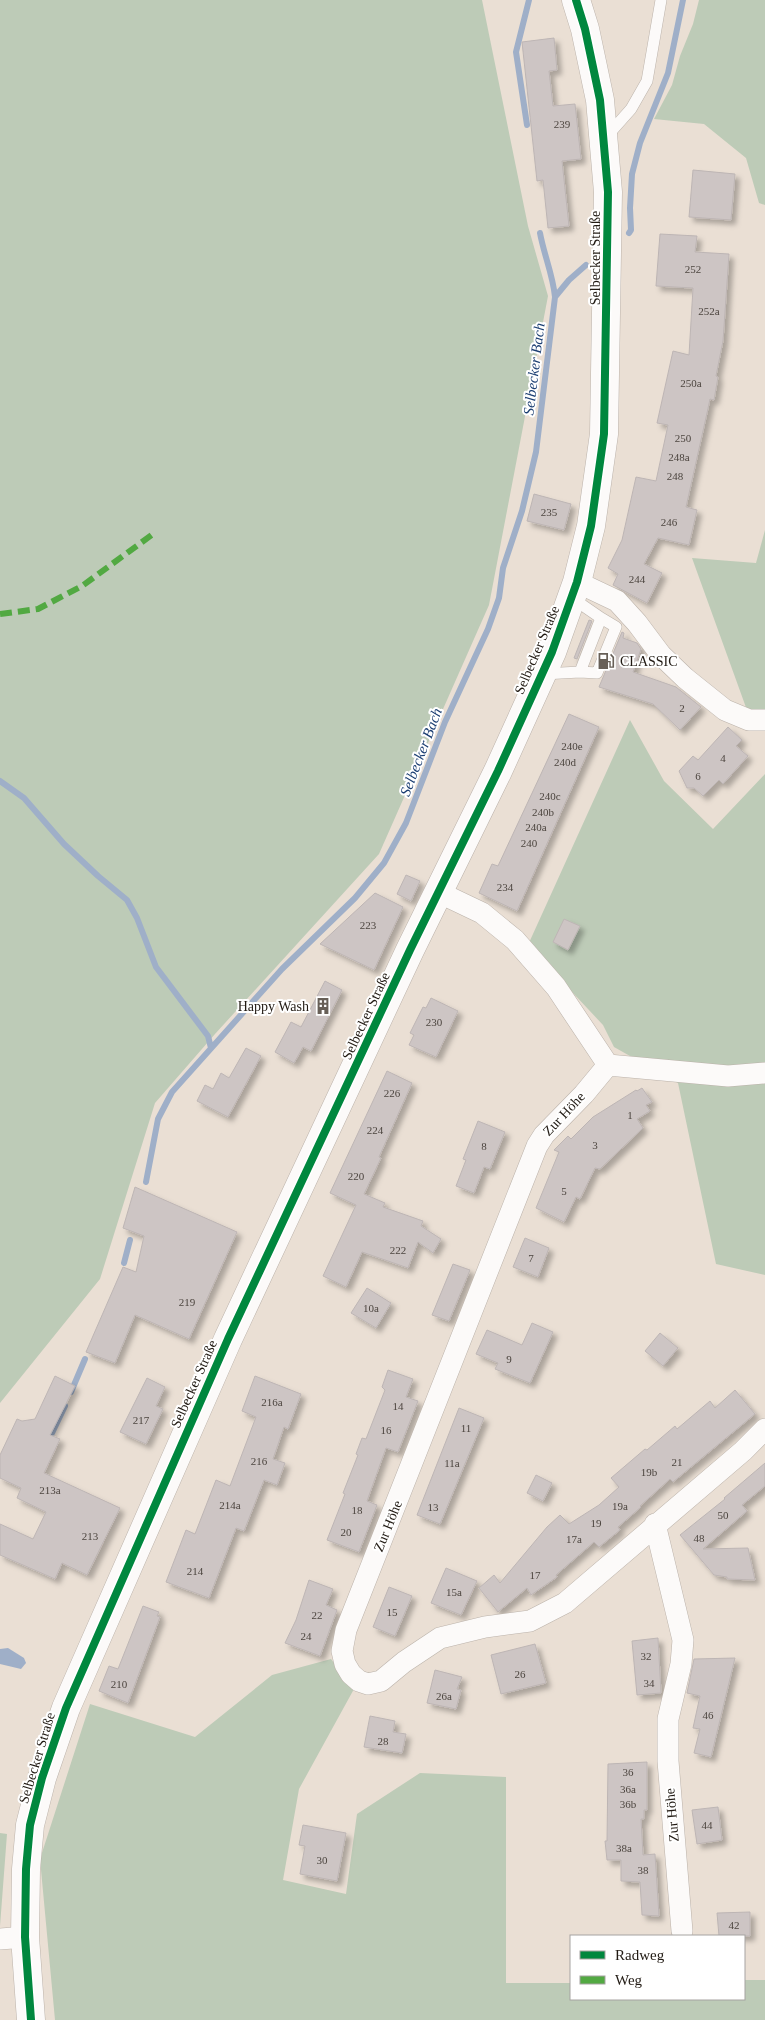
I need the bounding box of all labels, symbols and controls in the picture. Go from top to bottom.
house number: 239 [554,118,571,130]
street label: Selbecker Straße [588,211,603,305]
house number: 252 [685,263,701,275]
house number: 252a [698,305,720,317]
water label: Selbecker Bach [520,322,548,416]
house number: 250a [680,377,702,389]
house number: 250 [675,432,692,444]
house number: 248a [668,451,690,463]
house number: 248 [667,470,684,482]
house number: 235 [541,506,558,518]
house number: 246 [661,516,678,528]
house number: 244 [629,573,646,585]
street label: Selbecker Straße [512,604,562,696]
fuel station icon: CLASSIC [596,651,616,671]
place label: CLASSIC [620,654,678,669]
house number: 2 [679,702,685,714]
water label: Selbecker Bach [397,706,445,798]
house number: 240e [561,740,583,752]
house number: 4 [720,752,726,764]
house number: 240d [554,756,577,768]
house number: 6 [695,770,701,782]
house number: 240c [539,790,561,802]
house number: 240b [532,806,555,818]
house number: 240a [525,821,547,833]
house number: 240 [521,837,538,849]
house number: 234 [497,881,514,893]
house number: 223 [360,919,377,931]
street label: Selbecker Straße [339,970,393,1062]
building icon: Happy Wash [313,996,333,1016]
place label: Happy Wash [238,999,309,1014]
house number: 230 [426,1016,443,1028]
house number: 226 [384,1087,401,1099]
street label: Zur Höhe [540,1089,588,1139]
house number: 1 [627,1109,633,1121]
house number: 224 [367,1124,384,1136]
house number: 3 [592,1139,598,1151]
house number: 8 [481,1140,487,1152]
house number: 220 [348,1170,365,1182]
house number: 5 [561,1185,567,1197]
house number: 222 [390,1244,406,1256]
house number: 7 [528,1252,534,1264]
house number: 219 [179,1296,196,1308]
house number: 10a [363,1302,379,1314]
street label: Selbecker Straße [168,1338,220,1430]
house number: 9 [506,1353,512,1365]
house number: 216a [261,1396,283,1408]
house number: 14 [393,1400,404,1412]
house number: 217 [133,1414,150,1426]
house number: 11 [461,1422,471,1434]
house number: 16 [381,1424,392,1436]
house number: 216 [251,1455,268,1467]
house number: 21 [672,1456,683,1468]
house number: 11a [444,1457,460,1469]
house number: 19b [641,1466,658,1478]
house number: 213a [39,1484,61,1496]
street label: Zur Höhe [371,1498,405,1554]
house number: 214a [219,1499,241,1511]
house number: 19a [612,1500,628,1512]
house number: 13 [428,1501,439,1513]
house number: 18 [352,1504,363,1516]
house number: 50 [718,1509,729,1521]
house number: 19 [591,1517,602,1529]
house number: 20 [341,1526,352,1538]
house number: 213 [82,1530,99,1542]
house number: 48 [694,1532,705,1544]
house number: 17a [566,1533,582,1545]
house number: 214 [187,1565,204,1577]
house number: 17 [530,1569,541,1581]
house number: 15a [446,1586,462,1598]
house number: 15 [387,1606,398,1618]
house number: 22 [312,1609,323,1621]
house number: 24 [301,1630,312,1642]
house number: 32 [641,1650,652,1662]
house number: 26 [515,1668,526,1680]
house number: 34 [644,1677,655,1689]
house number: 210 [111,1678,128,1690]
house number: 26a [436,1690,452,1702]
house number: 46 [703,1709,714,1721]
street label: Selbecker Straße [16,1711,58,1805]
house number: 28 [378,1735,389,1747]
house number: 36 [623,1766,634,1778]
house number: 36a [620,1783,636,1795]
street label: Zur Höhe [662,1787,682,1843]
house number: 36b [620,1798,637,1810]
house number: 44 [702,1819,713,1831]
house number: 38a [616,1842,632,1854]
house number: 30 [317,1854,328,1866]
house number: 38 [638,1864,649,1876]
house number: 42 [729,1919,740,1931]
legend [570,1935,745,2000]
text: Radweg [615,1947,665,1963]
text: Weg [615,1972,643,1988]

